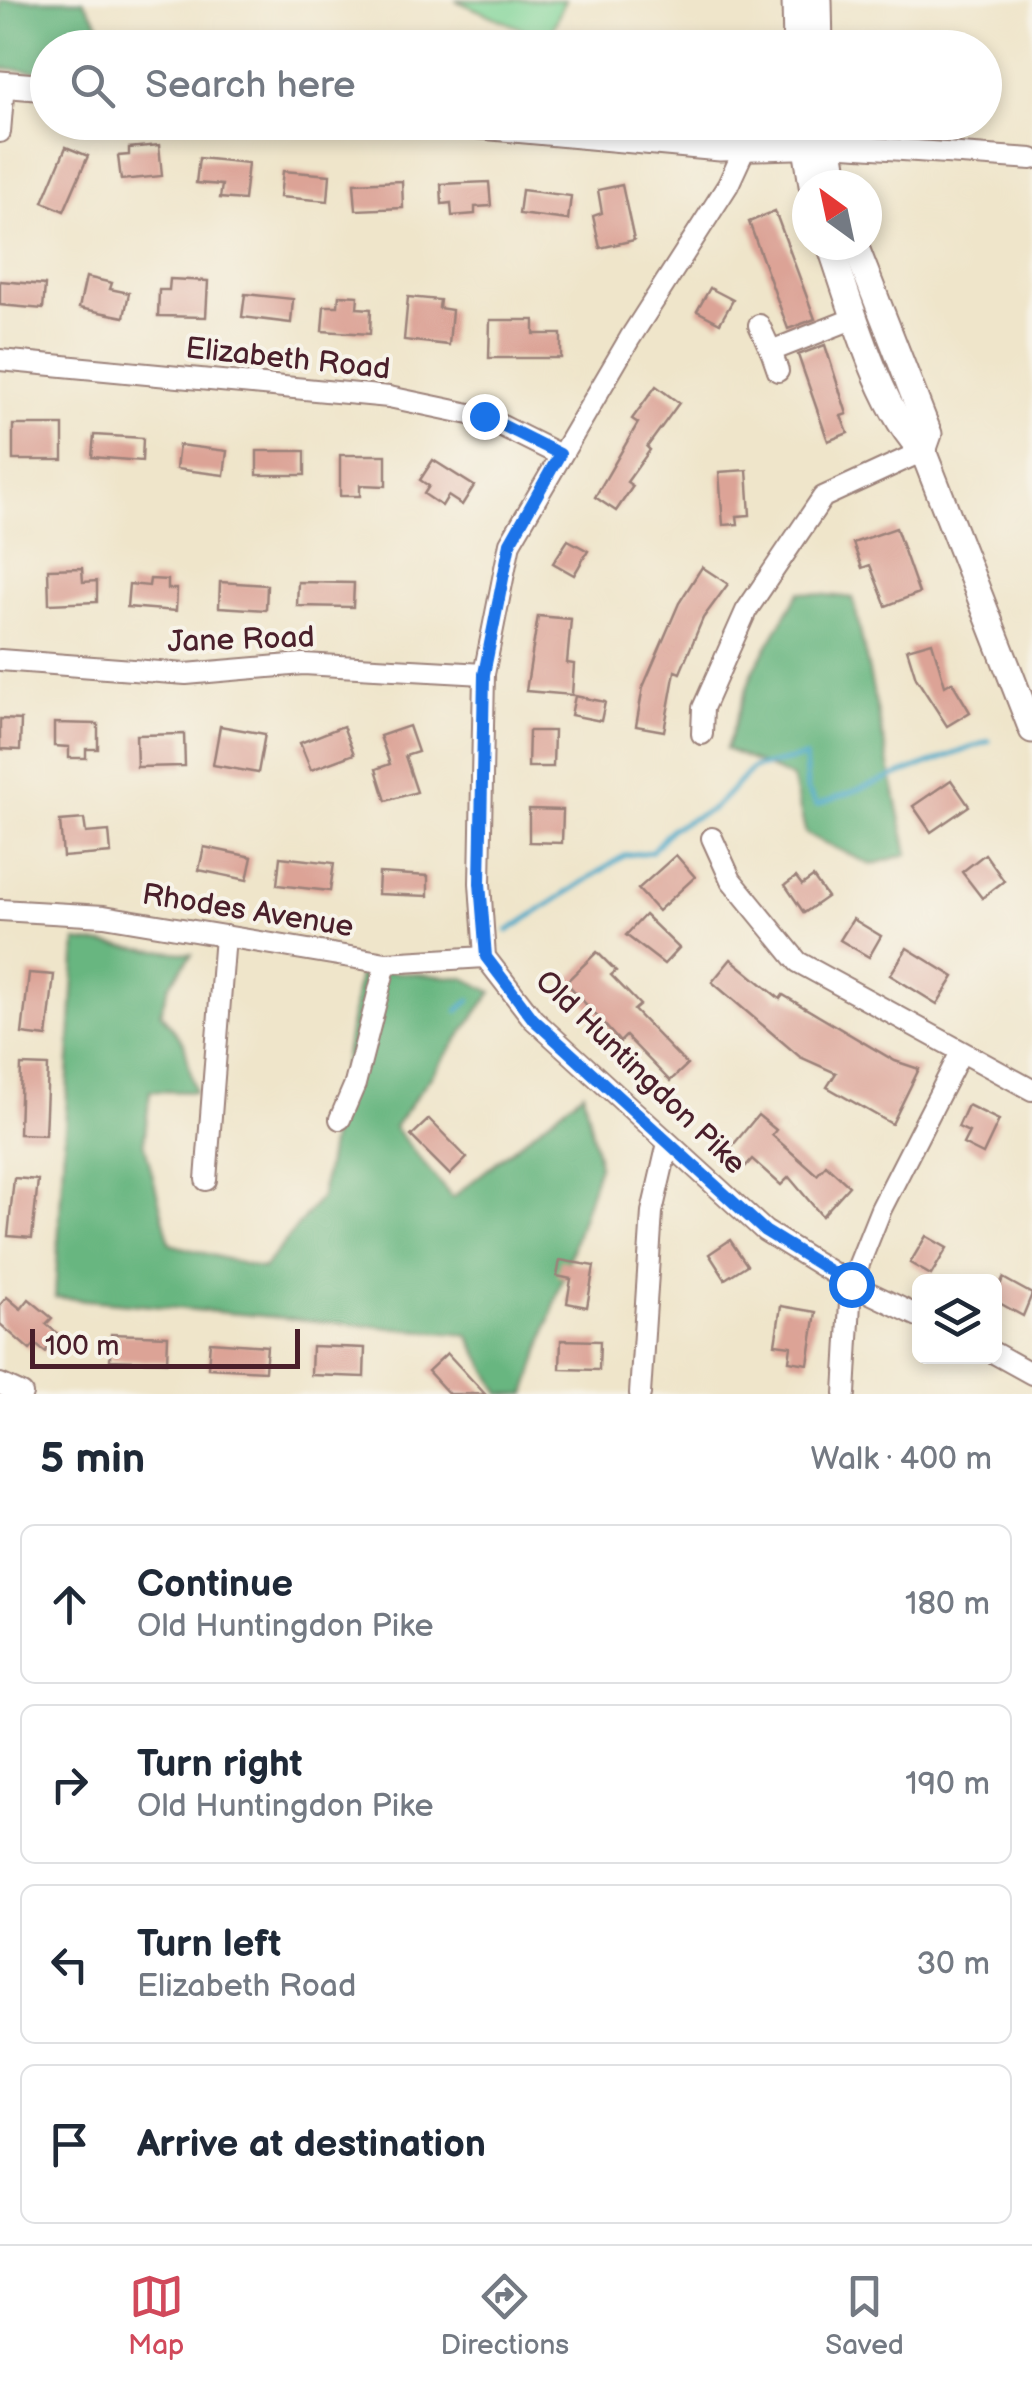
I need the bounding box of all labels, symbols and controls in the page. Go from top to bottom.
search box [30,30,1002,140]
icon: search [65,58,120,113]
text: Search here [145,63,356,108]
north arrow [792,170,882,260]
street label: Elizabeth Road [184,330,392,388]
route end [462,394,508,440]
street label: Jane Road [167,619,315,661]
street label: Rhodes Avenue [140,877,356,945]
street label: Old Huntingdon Pike [528,963,753,1182]
route start [829,1262,875,1308]
map controls [912,1274,1002,1364]
button: layers [912,1274,1002,1364]
scale bar [30,1324,300,1368]
text: 100 m [45,1330,119,1363]
text: 5 min [40,1434,145,1485]
text: Walk · 400 m [811,1440,992,1479]
text: Continue [137,1562,293,1607]
icon: ahead [42,1577,97,1632]
text: 180 m [905,1585,990,1624]
text: Old Huntingdon Pike [137,1607,433,1646]
text: Turn right [137,1742,302,1787]
icon: right [42,1757,97,1812]
text: 190 m [905,1765,990,1804]
text: Old Huntingdon Pike [137,1787,433,1826]
text: Turn left [137,1922,281,1967]
icon: left [42,1937,97,1992]
text: 30 m [916,1945,990,1984]
text: Elizabeth Road [137,1967,356,2006]
icon: arrive [42,2117,97,2172]
text: Arrive at destination [137,2122,486,2167]
tab: Map [128,2269,184,2362]
tab: Directions [440,2269,569,2362]
tab: Saved [825,2269,904,2362]

